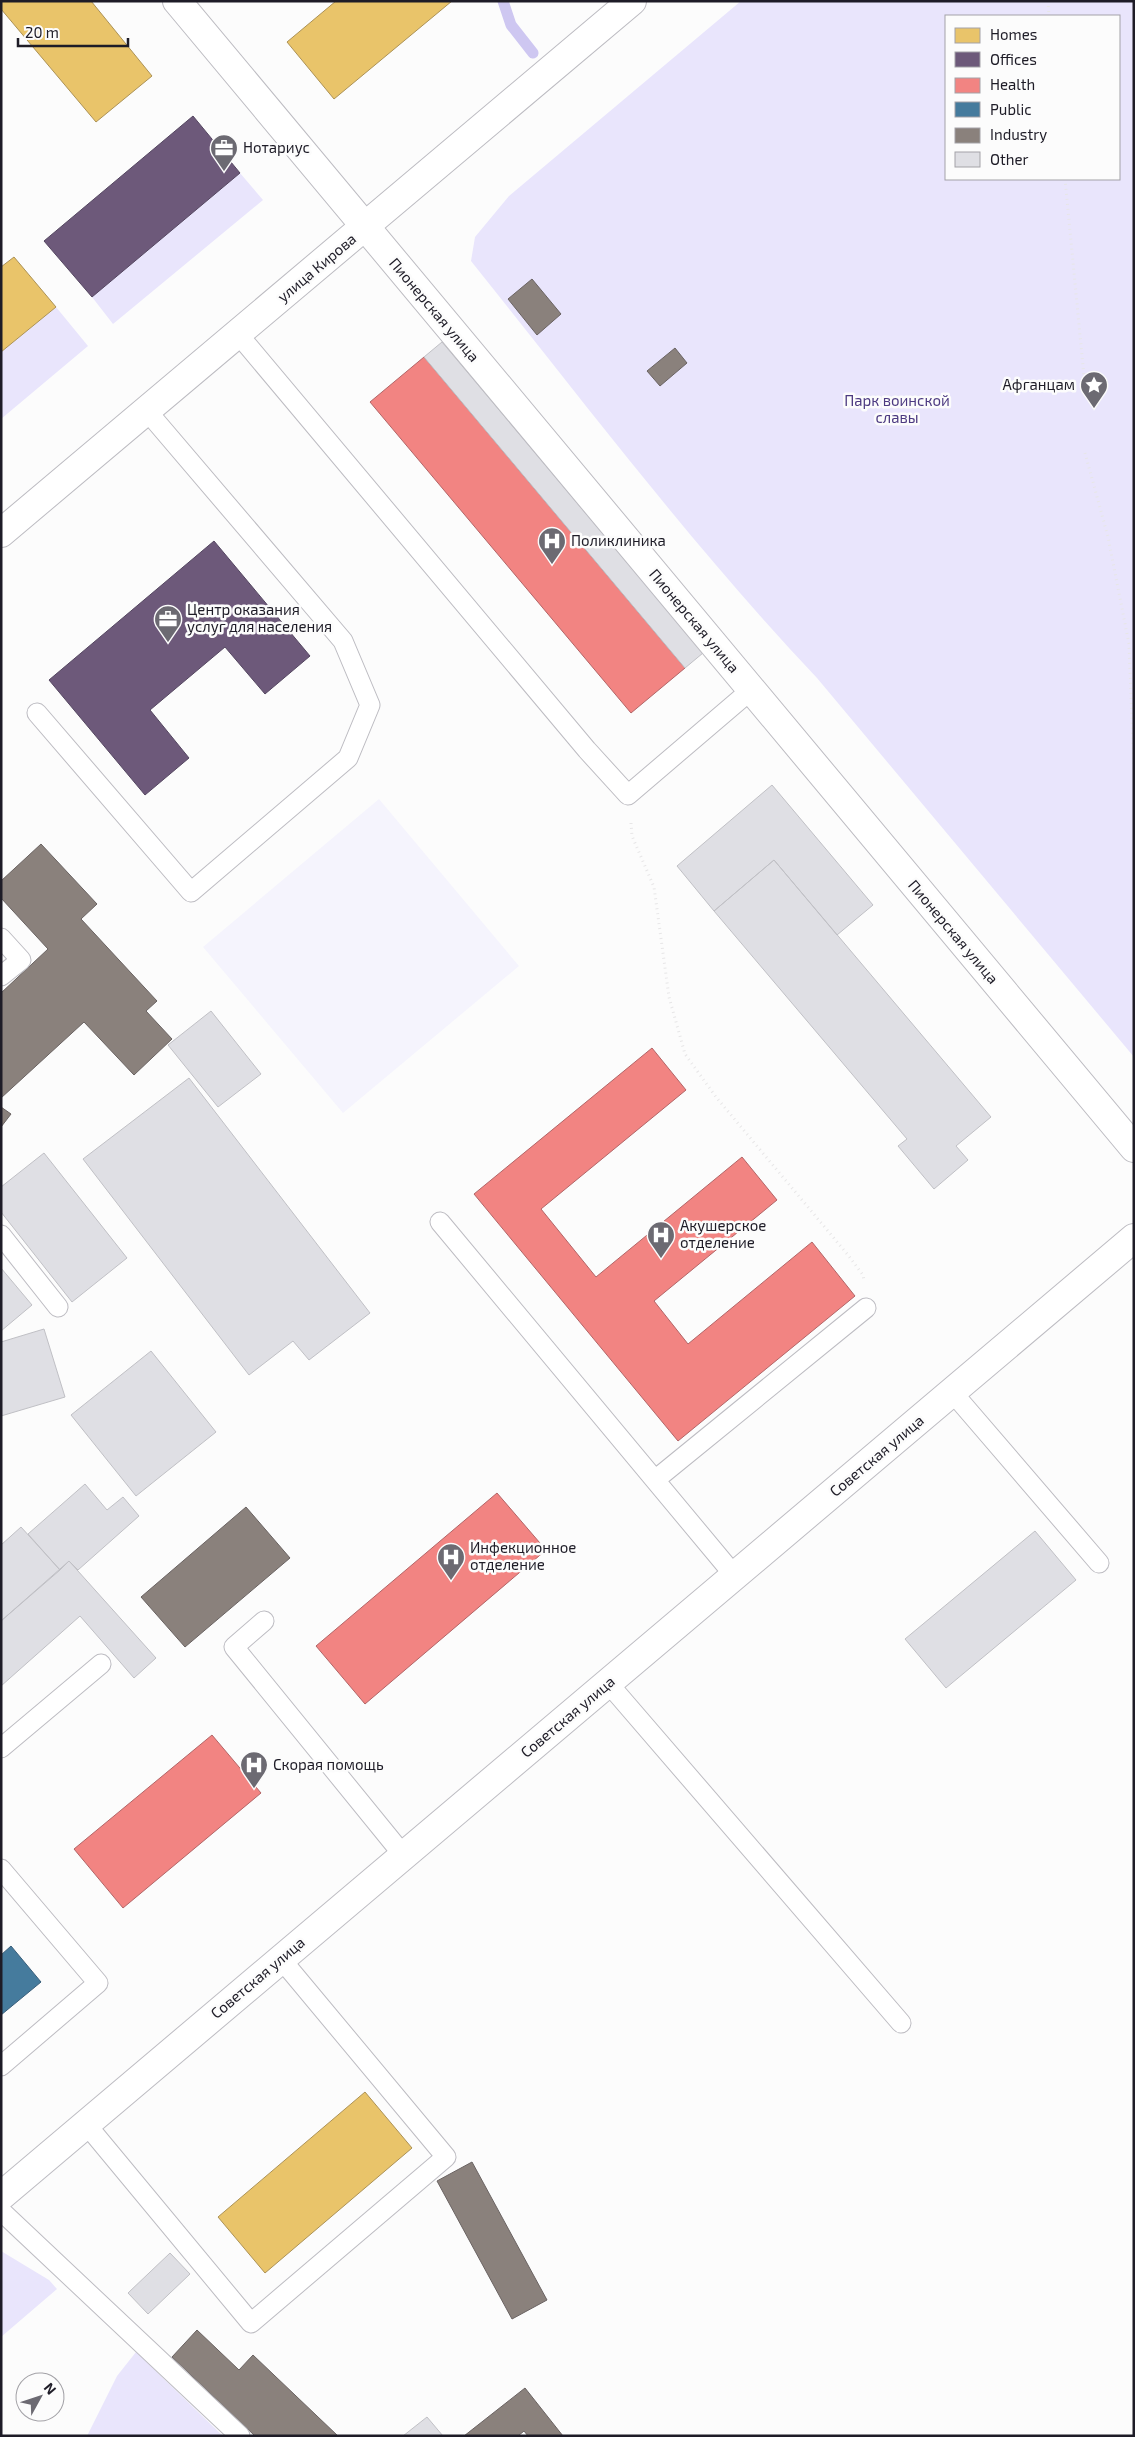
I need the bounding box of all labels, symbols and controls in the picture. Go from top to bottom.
scale bar [18,15,128,47]
legend [945,15,1120,180]
text: 20 m [25,23,59,41]
text: Homes [990,25,1037,43]
text: Offices [990,50,1037,68]
text: Health [990,75,1035,93]
text: Public [990,100,1031,118]
text: Industry [990,125,1047,143]
office icon: Нотариус [209,133,239,172]
place label: Нотариус [243,138,310,157]
text: Other [990,150,1029,168]
street label: улица Кирова [273,229,360,306]
street label: Пионерская улица [385,254,483,366]
place icon: Афганцам [1079,370,1109,409]
place label: Афганцам [1003,375,1075,393]
park label: Парк воинской славы [844,391,950,426]
hospital icon: Поликлиника [537,526,567,565]
place label: Поликлиника [571,531,666,549]
street label: Пионерская улица [645,565,743,677]
place label: Центр оказания услуг для населения [187,600,332,636]
office icon: Центр оказания услуг для населения [153,604,183,643]
street label: Пионерская улица [904,876,1002,988]
place label: Акушерское отделение [680,1216,766,1251]
hospital icon: Акушерское отделение [646,1220,676,1259]
street label: Советская улица [826,1411,928,1501]
place label: Инфекционное отделение [470,1538,576,1573]
hospital icon: Инфекционное отделение [436,1542,466,1581]
street label: Советская улица [517,1672,619,1762]
hospital icon: Скорая помощь [239,1750,269,1789]
place label: Скорая помощь [273,1755,384,1773]
street label: Советская улица [207,1933,309,2023]
north arrow [15,2372,65,2422]
text: N [41,2379,60,2398]

